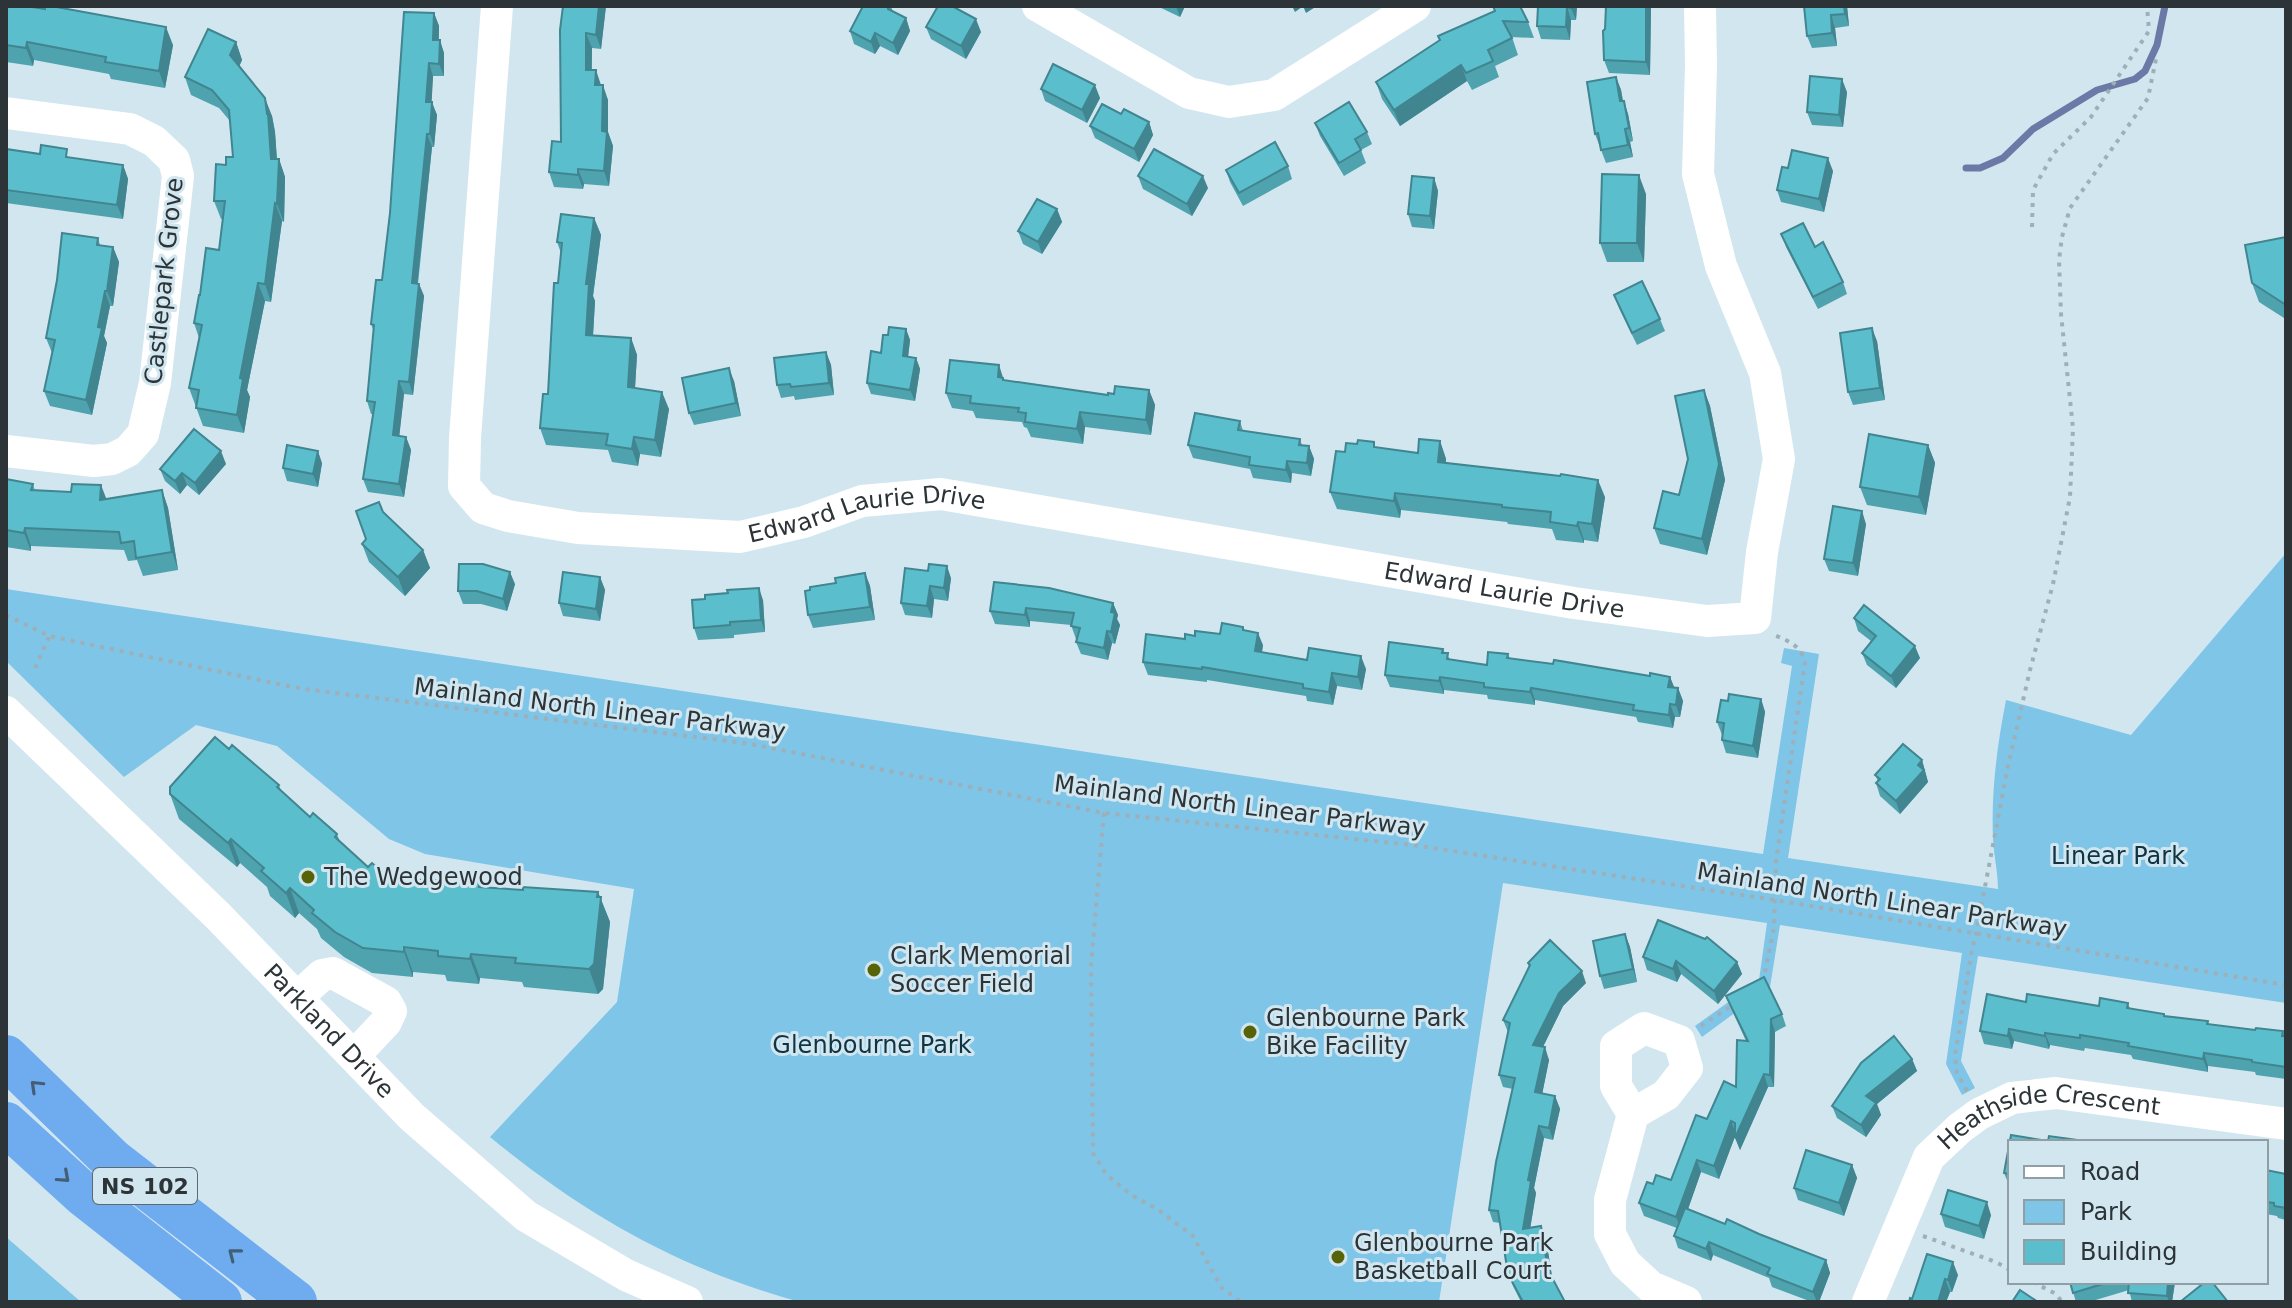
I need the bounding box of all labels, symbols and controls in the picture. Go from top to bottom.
street label: Castlepark Grove [139,176,189,386]
street label: Edward Laurie Drive [745,480,988,549]
street label: Edward Laurie Drive [1382,557,1626,624]
street label: Mainland North Linear Parkway [413,672,787,746]
street label: Mainland North Linear Parkway [1053,769,1427,843]
park label: Linear Park [2051,842,2185,870]
street label: Mainland North Linear Parkway [1695,857,2069,943]
place label: The Wedgewood [323,863,523,891]
marker: The Wedgewood [299,868,317,886]
place label: Clark Memorial Soccer Field [890,942,1071,998]
street label: Parkland Drive [258,958,400,1104]
marker: Clark Memorial Soccer Field [865,961,883,979]
place label: Glenbourne Park Bike Facility [1266,1004,1465,1060]
marker: Glenbourne Park Bike Facility [1241,1023,1259,1041]
park label: Glenbourne Park [772,1031,972,1059]
street label: Heathside Crescent [1932,1079,2162,1155]
one-way arrow [31,1081,45,1095]
legend [2008,1140,2268,1284]
text: Road [2080,1158,2140,1186]
one-way arrow [55,1167,69,1182]
road number: NS 102 [93,1168,197,1204]
text: Park [2080,1198,2132,1226]
place label: Glenbourne Park Basketball Court [1354,1229,1553,1285]
text: Building [2080,1238,2177,1266]
marker: Glenbourne Park Basketball Court [1329,1248,1347,1266]
one-way arrow [228,1250,243,1264]

